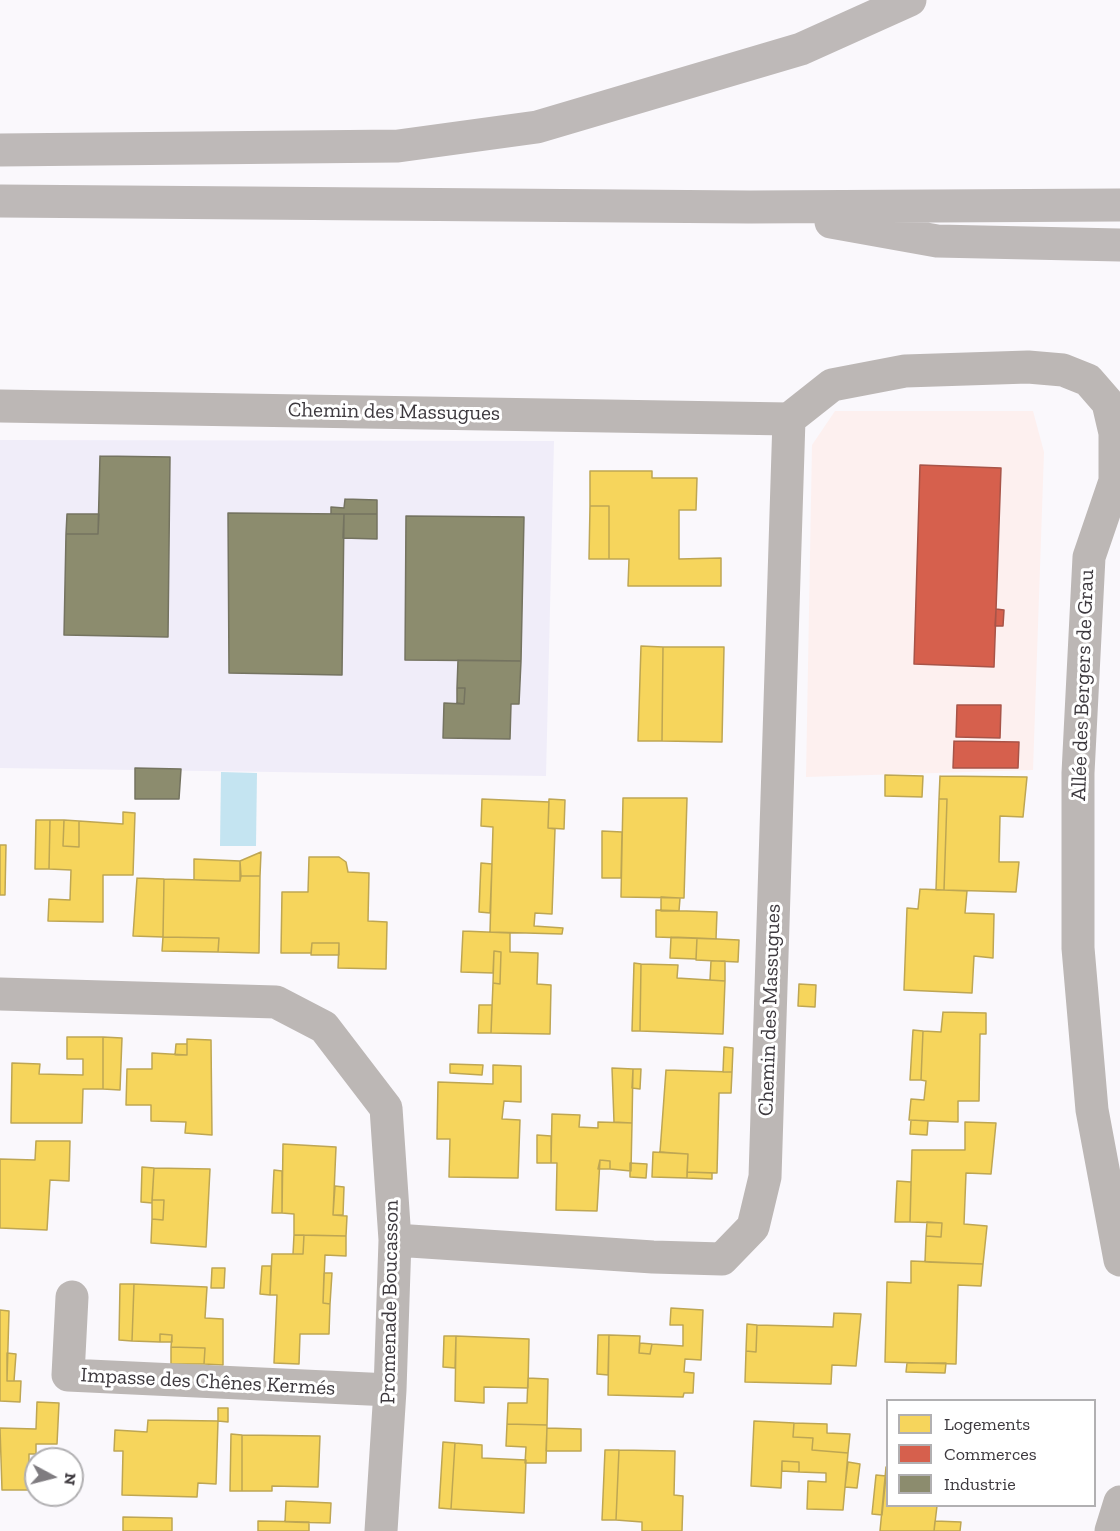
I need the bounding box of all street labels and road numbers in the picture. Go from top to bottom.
street label: Chemin des Massugues [288,398,500,426]
street label: Allée des Bergers de Grau [1066,569,1100,801]
street label: Chemin des Massugues [754,903,786,1117]
street label: Promenade Boucasson [376,1200,404,1404]
street label: Impasse des Chênes Kermés [80,1363,336,1401]

